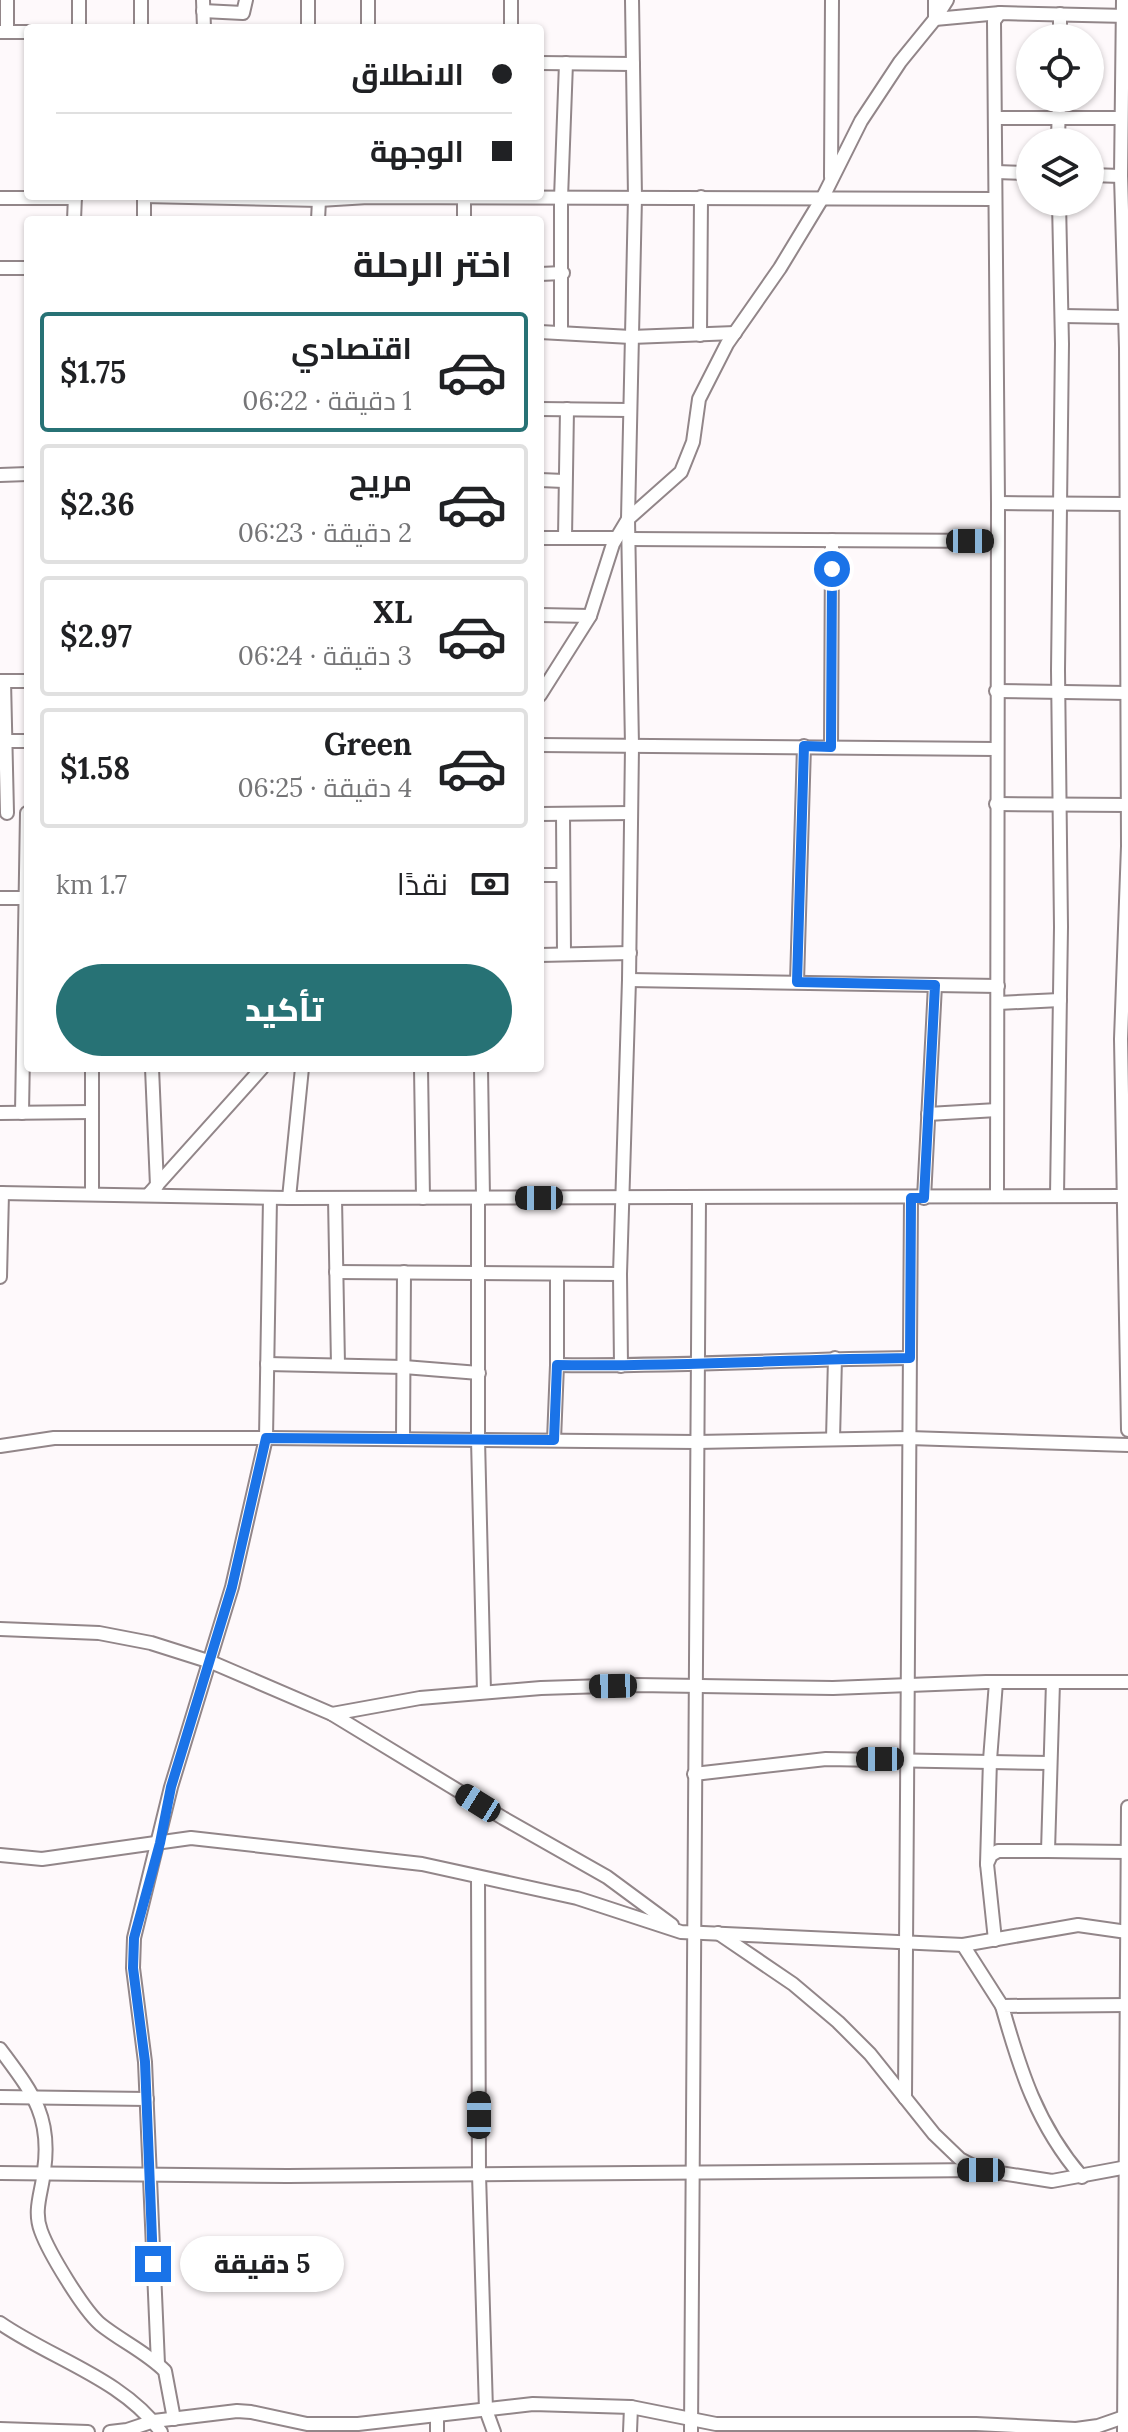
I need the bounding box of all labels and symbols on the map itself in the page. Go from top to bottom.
car [946,529,994,553]
route start [814,551,850,587]
car [515,1186,563,1210]
car [589,1674,637,1698]
car [856,1747,904,1771]
car [451,1780,505,1826]
car [467,2091,491,2139]
car [957,2158,1005,2182]
callout: 5 دقيقة [181,2236,345,2292]
route end [135,2246,171,2282]

